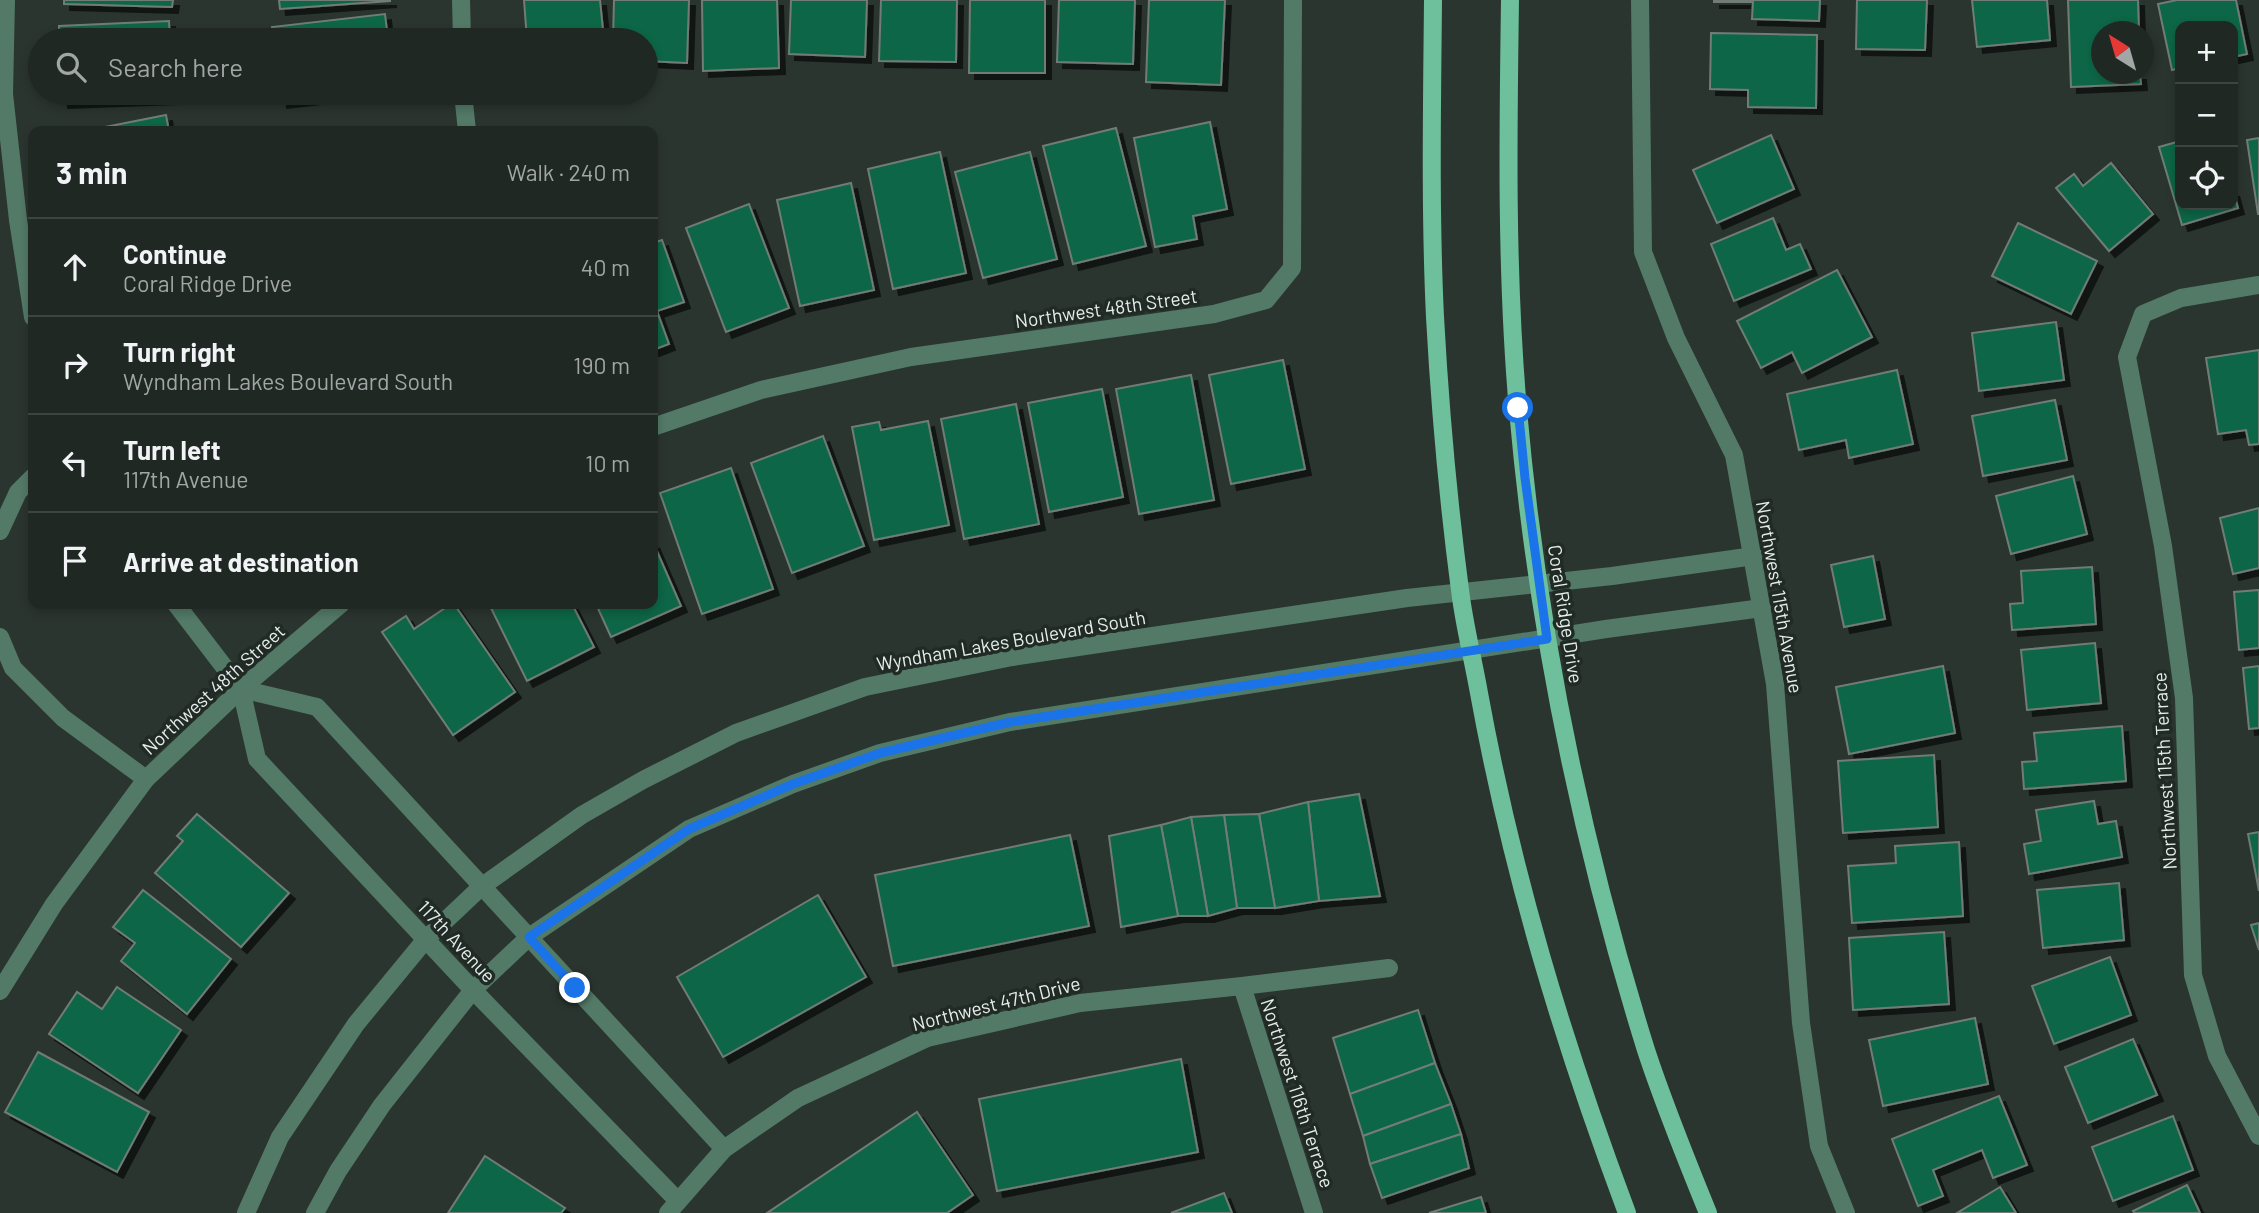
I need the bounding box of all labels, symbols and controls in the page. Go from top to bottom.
north arrow [2091,21,2154,84]
map controls [2175,21,2238,210]
button: + [2175,21,2238,84]
search box [28,28,658,105]
icon: search [52,48,90,86]
text: Search here [108,51,243,82]
button: − [2175,84,2238,147]
button: locate [2175,147,2238,210]
text: 3 min [56,154,127,190]
text: Walk · 240 m [507,158,630,186]
text: Continue [123,238,227,269]
icon: ahead [56,248,94,286]
text: 40 m [581,253,630,281]
text: Coral Ridge Drive [123,269,292,297]
street label: Northwest 48th Street [1013,284,1199,332]
text: Turn right [123,336,236,367]
icon: right [56,346,94,384]
text: 190 m [573,351,630,379]
text: Wyndham Lakes Boulevard South [123,367,453,395]
route start [1502,392,1533,423]
text: Turn left [123,434,221,465]
icon: left [56,444,94,482]
text: 10 m [585,449,630,477]
text: 117th Avenue [123,465,249,493]
street label: Northwest 115th Avenue [1752,499,1808,695]
icon: arrive [56,542,94,580]
street label: Coral Ridge Drive [1544,543,1588,685]
text: Arrive at destination [123,546,359,577]
street label: Wyndham Lakes Boulevard South [875,605,1147,675]
street label: Northwest 48th Street [137,619,289,759]
street label: Northwest 115th Terrace [2147,672,2181,870]
street label: 117th Avenue [413,895,501,987]
street label: Northwest 47th Drive [909,971,1083,1035]
route end [559,972,590,1003]
street label: Northwest 116th Terrace [1257,995,1339,1191]

